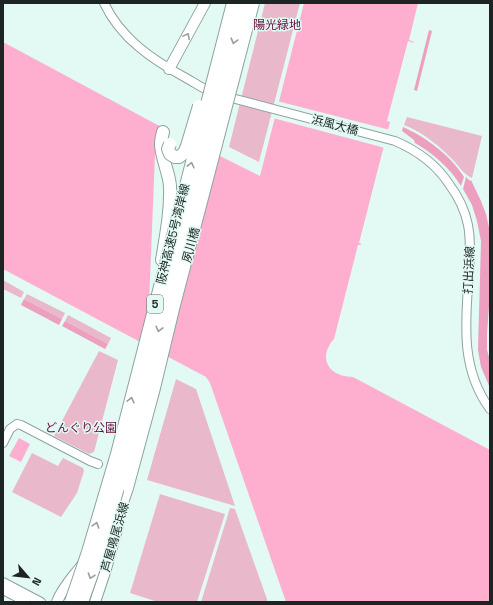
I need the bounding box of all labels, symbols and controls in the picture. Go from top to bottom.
park label: 陽光緑地 [253,17,301,33]
one-way arrow [182,33,190,40]
one-way arrow [230,37,239,44]
street label: 浜風大橋 [310,111,360,139]
one-way arrow [186,162,195,169]
street label: 阪神高速5号湾岸線 [153,182,193,286]
street label: 夙川橋 [179,226,203,264]
street label: 打出浜線 [460,246,478,294]
road number: 5 [147,295,163,313]
one-way arrow [156,326,164,333]
one-way arrow [126,397,134,403]
park label: どんぐり公園 [45,420,117,436]
street label: 芦屋鳴尾浜線 [97,500,133,574]
one-way arrow [91,522,100,529]
north arrow [8,557,48,597]
one-way arrow [87,572,96,579]
text: N [29,575,45,588]

